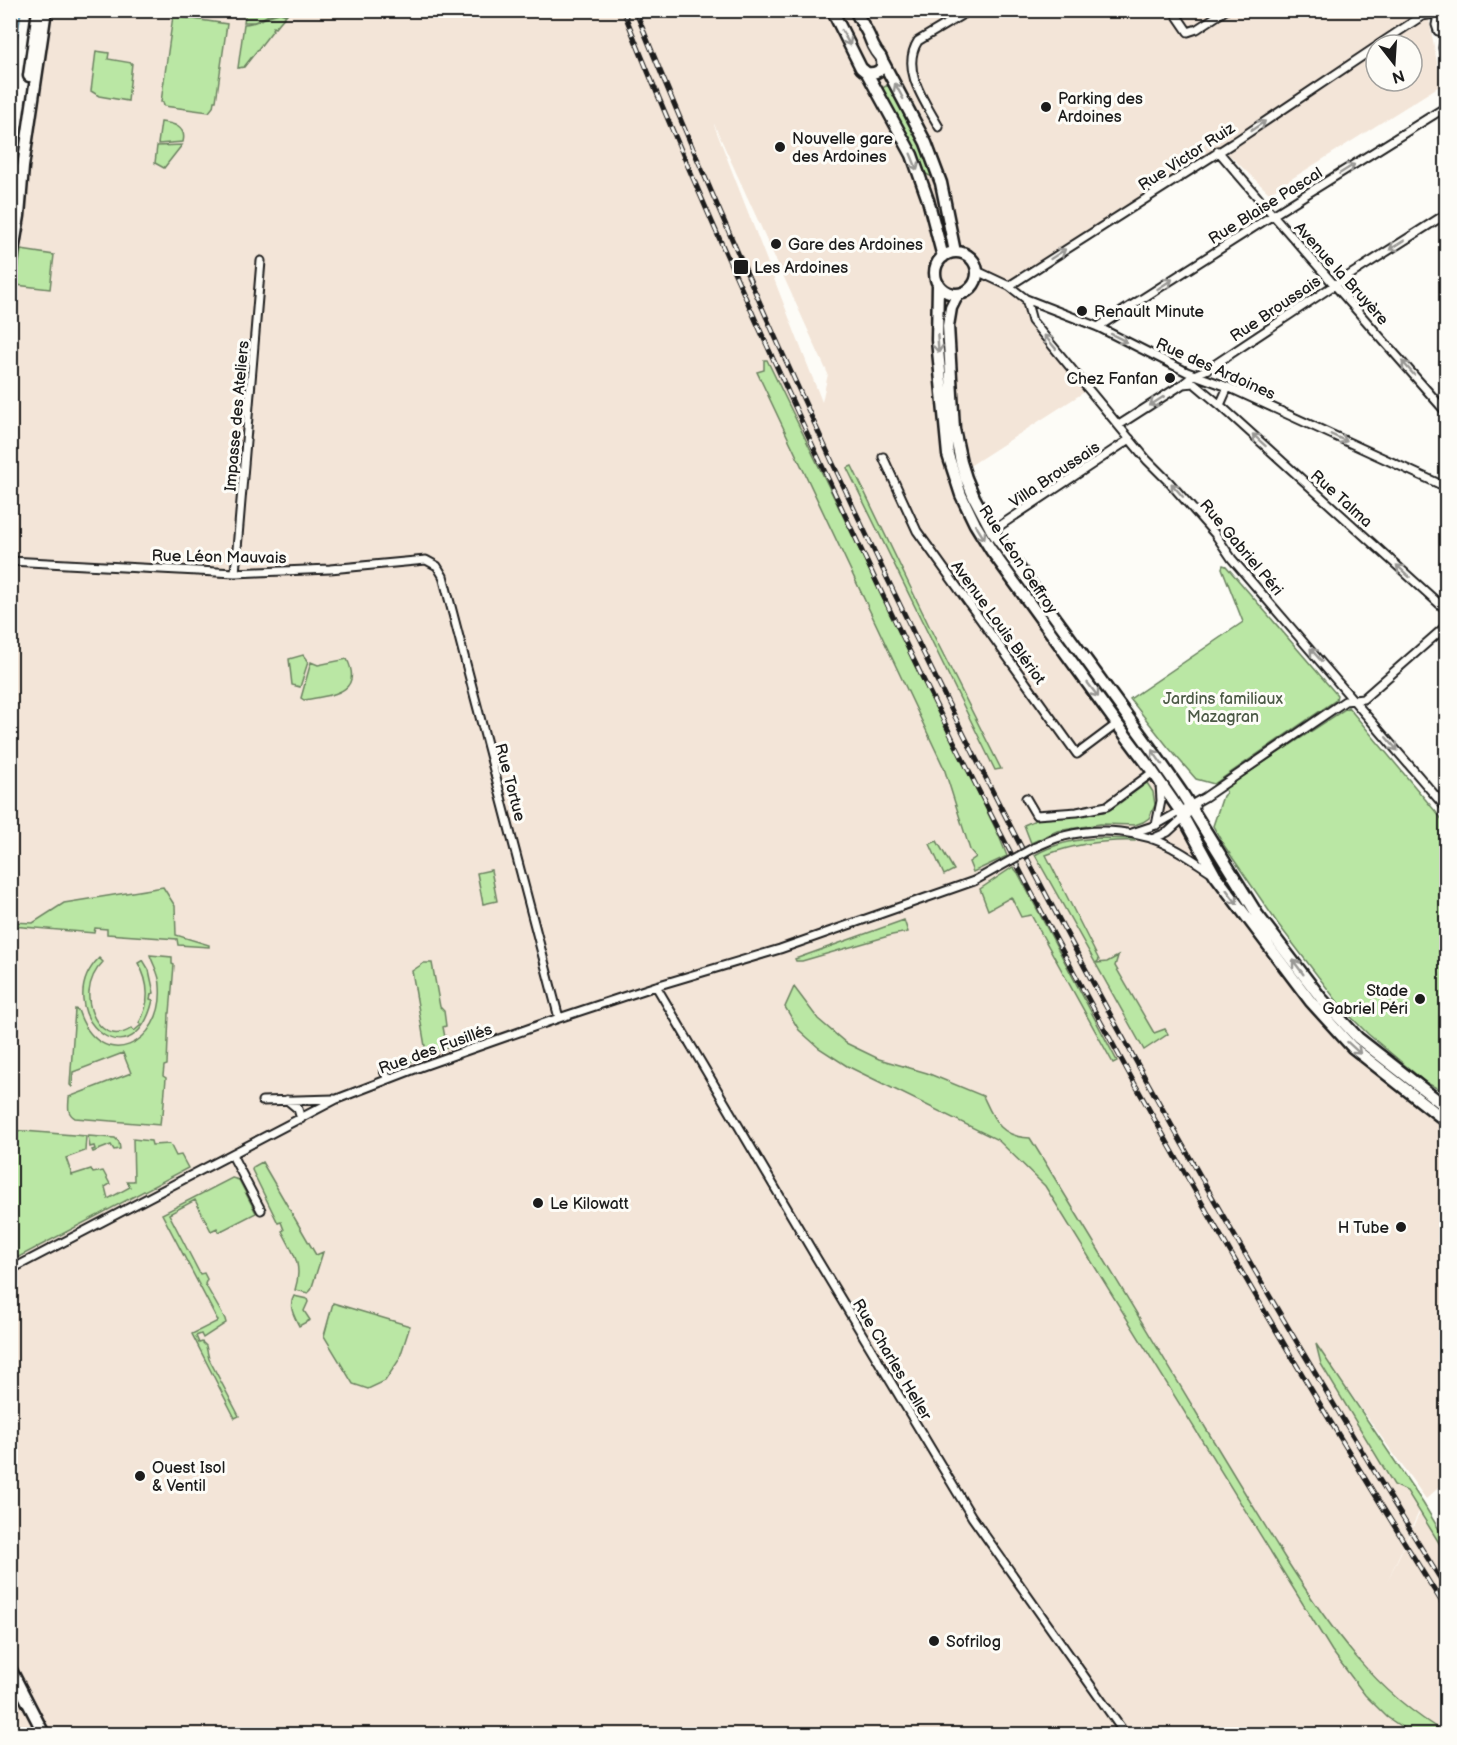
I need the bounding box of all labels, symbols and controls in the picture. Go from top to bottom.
one-way arrow [840,29,852,46]
north arrow [1364,33,1424,93]
text: N [1389,65,1406,87]
one-way arrow [893,83,905,101]
place label: Parking des Ardoines [1058,90,1143,127]
marker: Parking des Ardoines [1039,100,1053,114]
street label: Rue Victor Ruiz [1135,119,1239,195]
one-way arrow [1249,120,1265,132]
place label: Nouvelle gare des Ardoines [792,130,893,167]
marker: Nouvelle gare des Ardoines [773,140,787,154]
one-way arrow [909,152,920,170]
one-way arrow [1338,162,1355,174]
street label: Rue Blaise Pascal [1205,164,1326,249]
street label: Avenue la Bruyère [1290,219,1392,330]
place label: Gare des Ardoines [788,236,923,255]
marker: Gare des Ardoines [769,237,783,251]
one-way arrow [1389,239,1406,251]
one-way arrow [1049,248,1066,260]
marker: Les Ardoines [732,258,750,276]
place label: Les Ardoines [754,259,848,278]
street label: Rue Broussais [1227,272,1325,346]
one-way arrow [1156,278,1173,290]
place label: Renault Minute [1094,303,1204,322]
marker: Renault Minute [1075,304,1089,318]
one-way arrow [1110,332,1128,344]
one-way arrow [933,333,944,353]
one-way arrow [1043,335,1057,350]
street label: Rue des Ardoines [1153,335,1278,404]
street label: Impasse des Ateliers [221,340,254,492]
one-way arrow [1401,361,1415,376]
place label: Chez Fanfan [1067,370,1158,389]
marker: Chez Fanfan [1163,371,1177,385]
one-way arrow [1149,395,1166,407]
one-way arrow [1329,432,1347,444]
one-way arrow [1251,433,1266,447]
street label: Villa Broussais [1006,438,1104,512]
street label: Rue Talma [1306,466,1376,532]
one-way arrow [1170,483,1184,498]
street label: Rue Gabriel Péri [1195,496,1287,600]
street label: Rue Léon Geffroy [974,502,1061,618]
one-way arrow [974,523,986,540]
street label: Rue Léon Mauvais [151,547,287,568]
street label: Avenue Louis Blériot [947,557,1049,688]
one-way arrow [1396,564,1411,578]
one-way arrow [1309,648,1323,663]
one-way arrow [1087,682,1099,698]
park label: Jardins familiaux Mazagran [1163,690,1283,727]
one-way arrow [1385,736,1399,751]
street label: Rue Tortue [490,741,529,824]
one-way arrow [1151,750,1163,766]
one-way arrow [1226,888,1238,904]
one-way arrow [1291,959,1304,975]
place label: Stade Gabriel Péri [1322,982,1409,1019]
marker: Stade Gabriel Péri [1413,992,1427,1006]
street label: Rue des Fusillés [376,1020,495,1079]
one-way arrow [1346,1041,1361,1055]
place label: Le Kilowatt [550,1195,629,1214]
marker: Le Kilowatt [531,1196,545,1210]
place label: H Tube [1338,1219,1389,1238]
marker: H Tube [1394,1220,1408,1234]
street label: Rue Charles Heller [848,1296,935,1424]
place label: Ouest Isol & Ventil [152,1459,225,1496]
marker: Ouest Isol & Ventil [133,1469,147,1483]
place label: Sofrilog [946,1633,1001,1652]
marker: Sofrilog [927,1634,941,1648]

